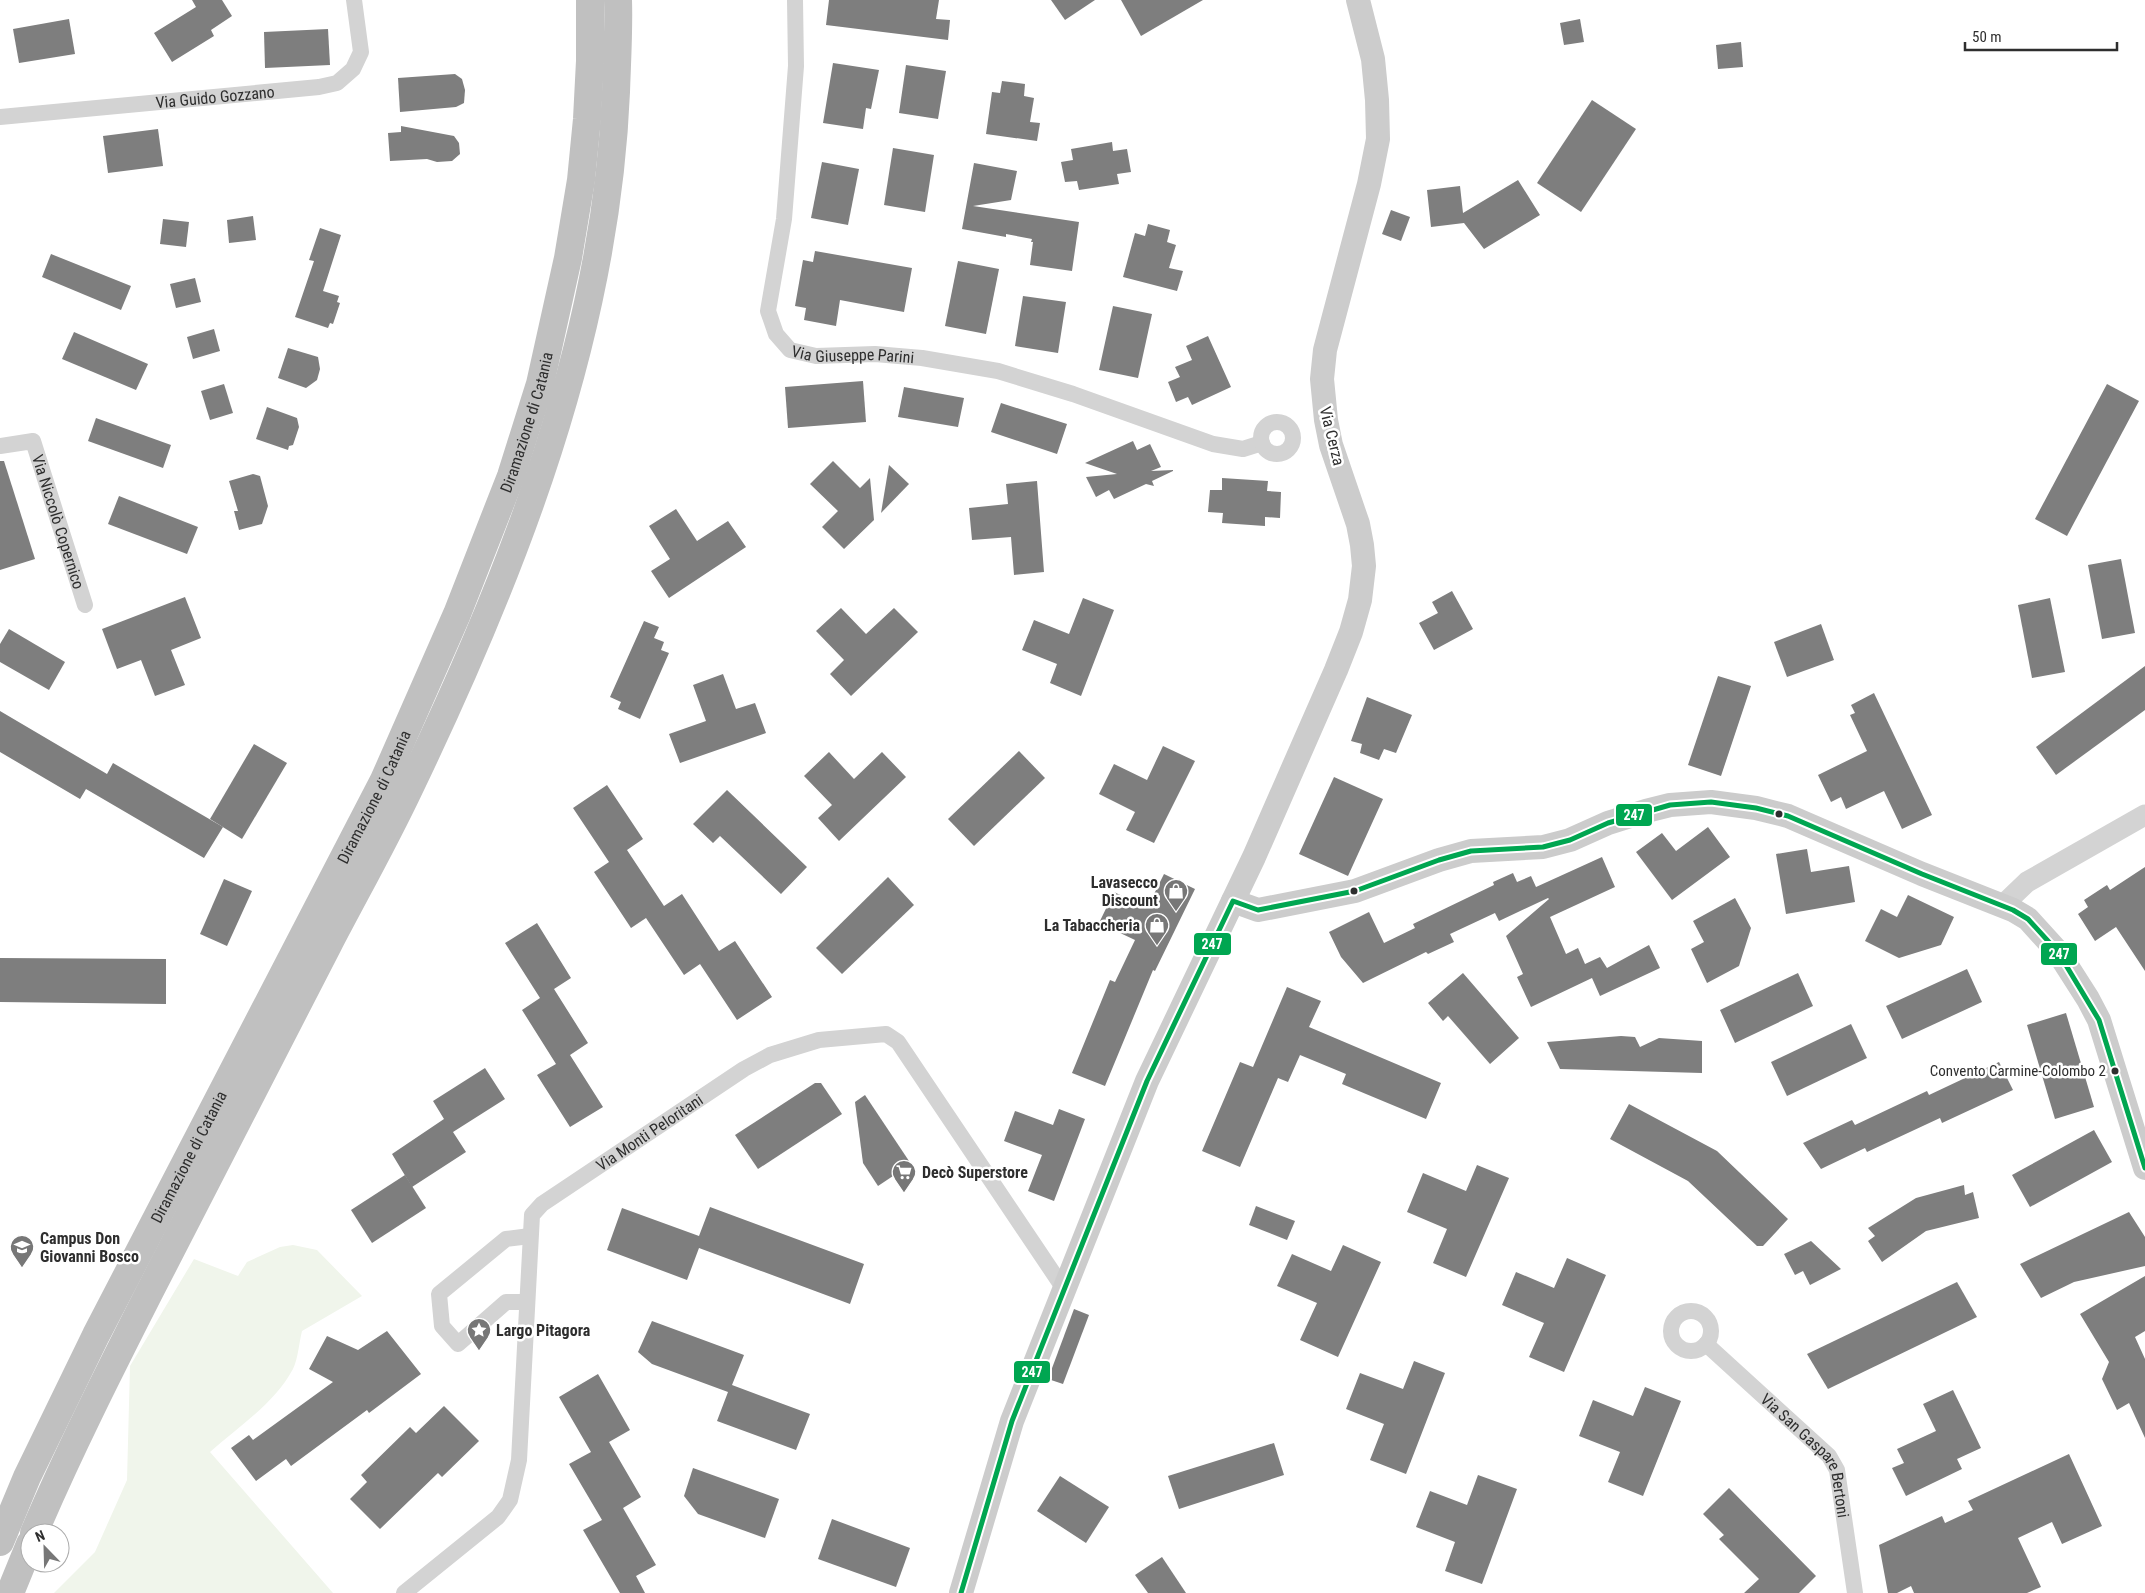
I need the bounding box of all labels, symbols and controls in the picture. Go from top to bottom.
scale bar [1965,20,2118,52]
text: 50 m [1972,28,2002,46]
street label: Via Guido Gozzano [155,82,275,112]
street label: Via Giuseppe Parini [790,341,915,367]
street label: Diramazione di Catania [496,350,556,495]
street label: Via Cerza [1316,405,1348,467]
street label: Via Niccolò Copernico [28,452,89,591]
street label: Diramazione di Catania [333,727,414,866]
line badge: 247 [1615,803,1653,827]
text: 247 [1623,807,1645,823]
unlabelled marker [1774,809,1784,819]
place label: Lavasecco Discount [1091,873,1158,910]
shop icon: Lavasecco Discount [1163,878,1189,912]
unlabelled marker [1349,886,1359,896]
shop icon: La Tabaccheria [1144,912,1170,946]
place label: La Tabaccheria [1044,916,1140,935]
line badge: 247 [1193,932,1232,956]
text: 247 [1201,936,1223,952]
line badge: 247 [2040,942,2078,966]
text: 247 [2048,946,2070,962]
place label: Convento Carmine-Colombo 2 [1930,1062,2106,1080]
marker: Convento Carmine-Colombo 2 [2110,1066,2120,1076]
street label: Diramazione di Catania [146,1088,231,1226]
street label: Via Monti Peloritani [592,1090,706,1175]
supermarket icon: Decò Superstore [891,1159,917,1193]
place label: Decò Superstore [922,1163,1028,1182]
place label: Campus Don Giovanni Bosco [40,1229,139,1266]
school or university icon: Campus Don Giovanni Bosco [9,1234,35,1268]
place icon: Largo Pitagora [466,1317,492,1351]
place label: Largo Pitagora [496,1321,591,1340]
line badge: 247 [1013,1360,1051,1384]
text: 247 [1021,1364,1043,1380]
street label: Via San Gaspare Bertoni [1757,1389,1853,1519]
north arrow [20,1523,70,1573]
text: N [33,1527,47,1545]

